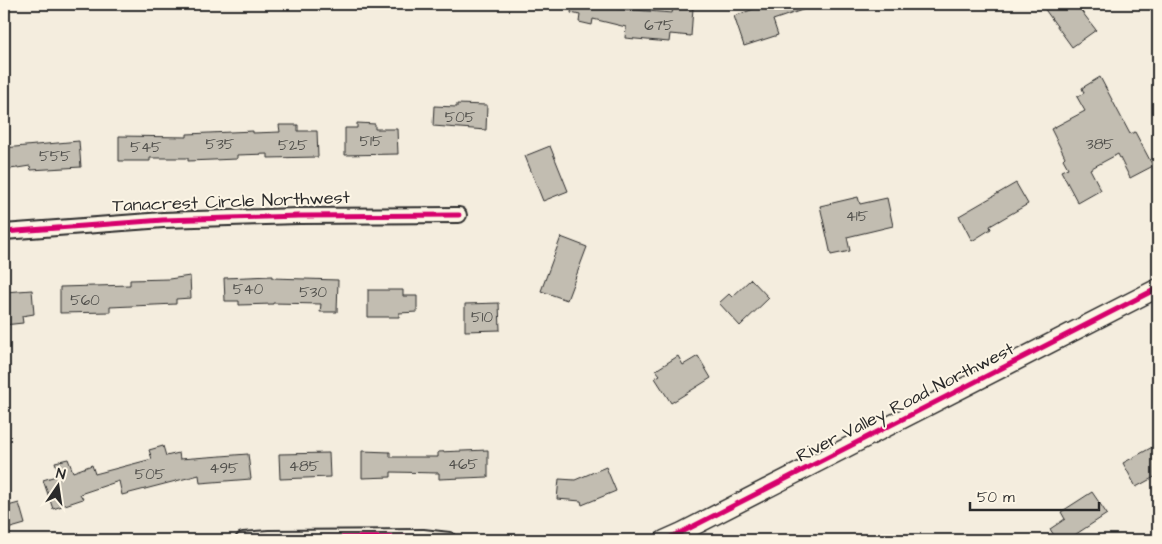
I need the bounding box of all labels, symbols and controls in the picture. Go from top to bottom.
house number: 675 [644,15,674,36]
house number: 505 [445,107,476,128]
house number: 515 [359,131,383,152]
house number: 535 [206,134,235,155]
house number: 385 [1086,134,1114,155]
house number: 525 [278,135,308,156]
house number: 545 [130,137,162,158]
house number: 555 [39,146,71,167]
street label: Tanacrest Circle Northwest [112,185,351,218]
house number: 415 [846,206,869,227]
house number: 540 [233,279,264,300]
house number: 530 [299,282,327,303]
house number: 560 [70,290,100,311]
house number: 510 [471,307,494,328]
street label: River Valley Road Northwest [792,336,1020,469]
house number: 465 [448,454,478,475]
house number: 485 [289,456,320,477]
house number: 495 [209,458,239,479]
north arrow [32,462,82,512]
text: N [54,464,67,485]
house number: 505 [135,464,166,485]
scale bar [970,479,1098,511]
text: 50 m [977,487,1015,508]

